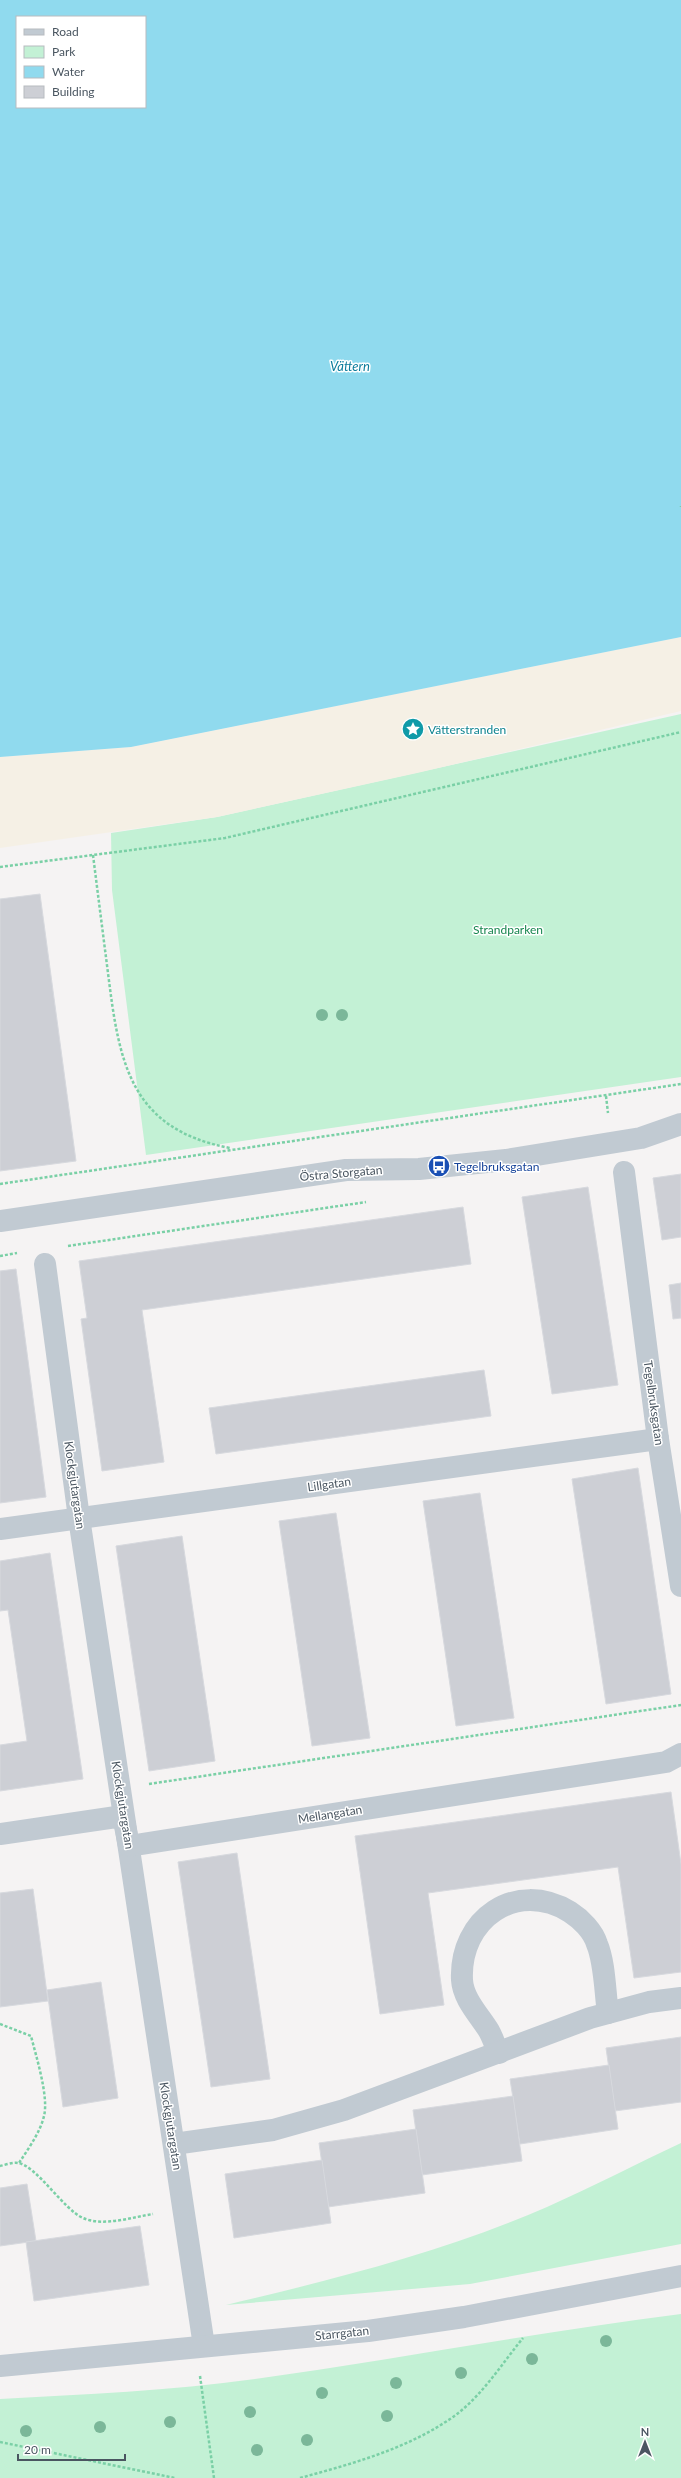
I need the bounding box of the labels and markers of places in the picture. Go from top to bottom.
place icon: Vätterstranden [400,716,426,742]
place label: Vätterstranden [428,722,506,737]
bus stop icon: Tegelbruksgatan [426,1153,452,1179]
place label: Tegelbruksgatan [454,1159,539,1174]

